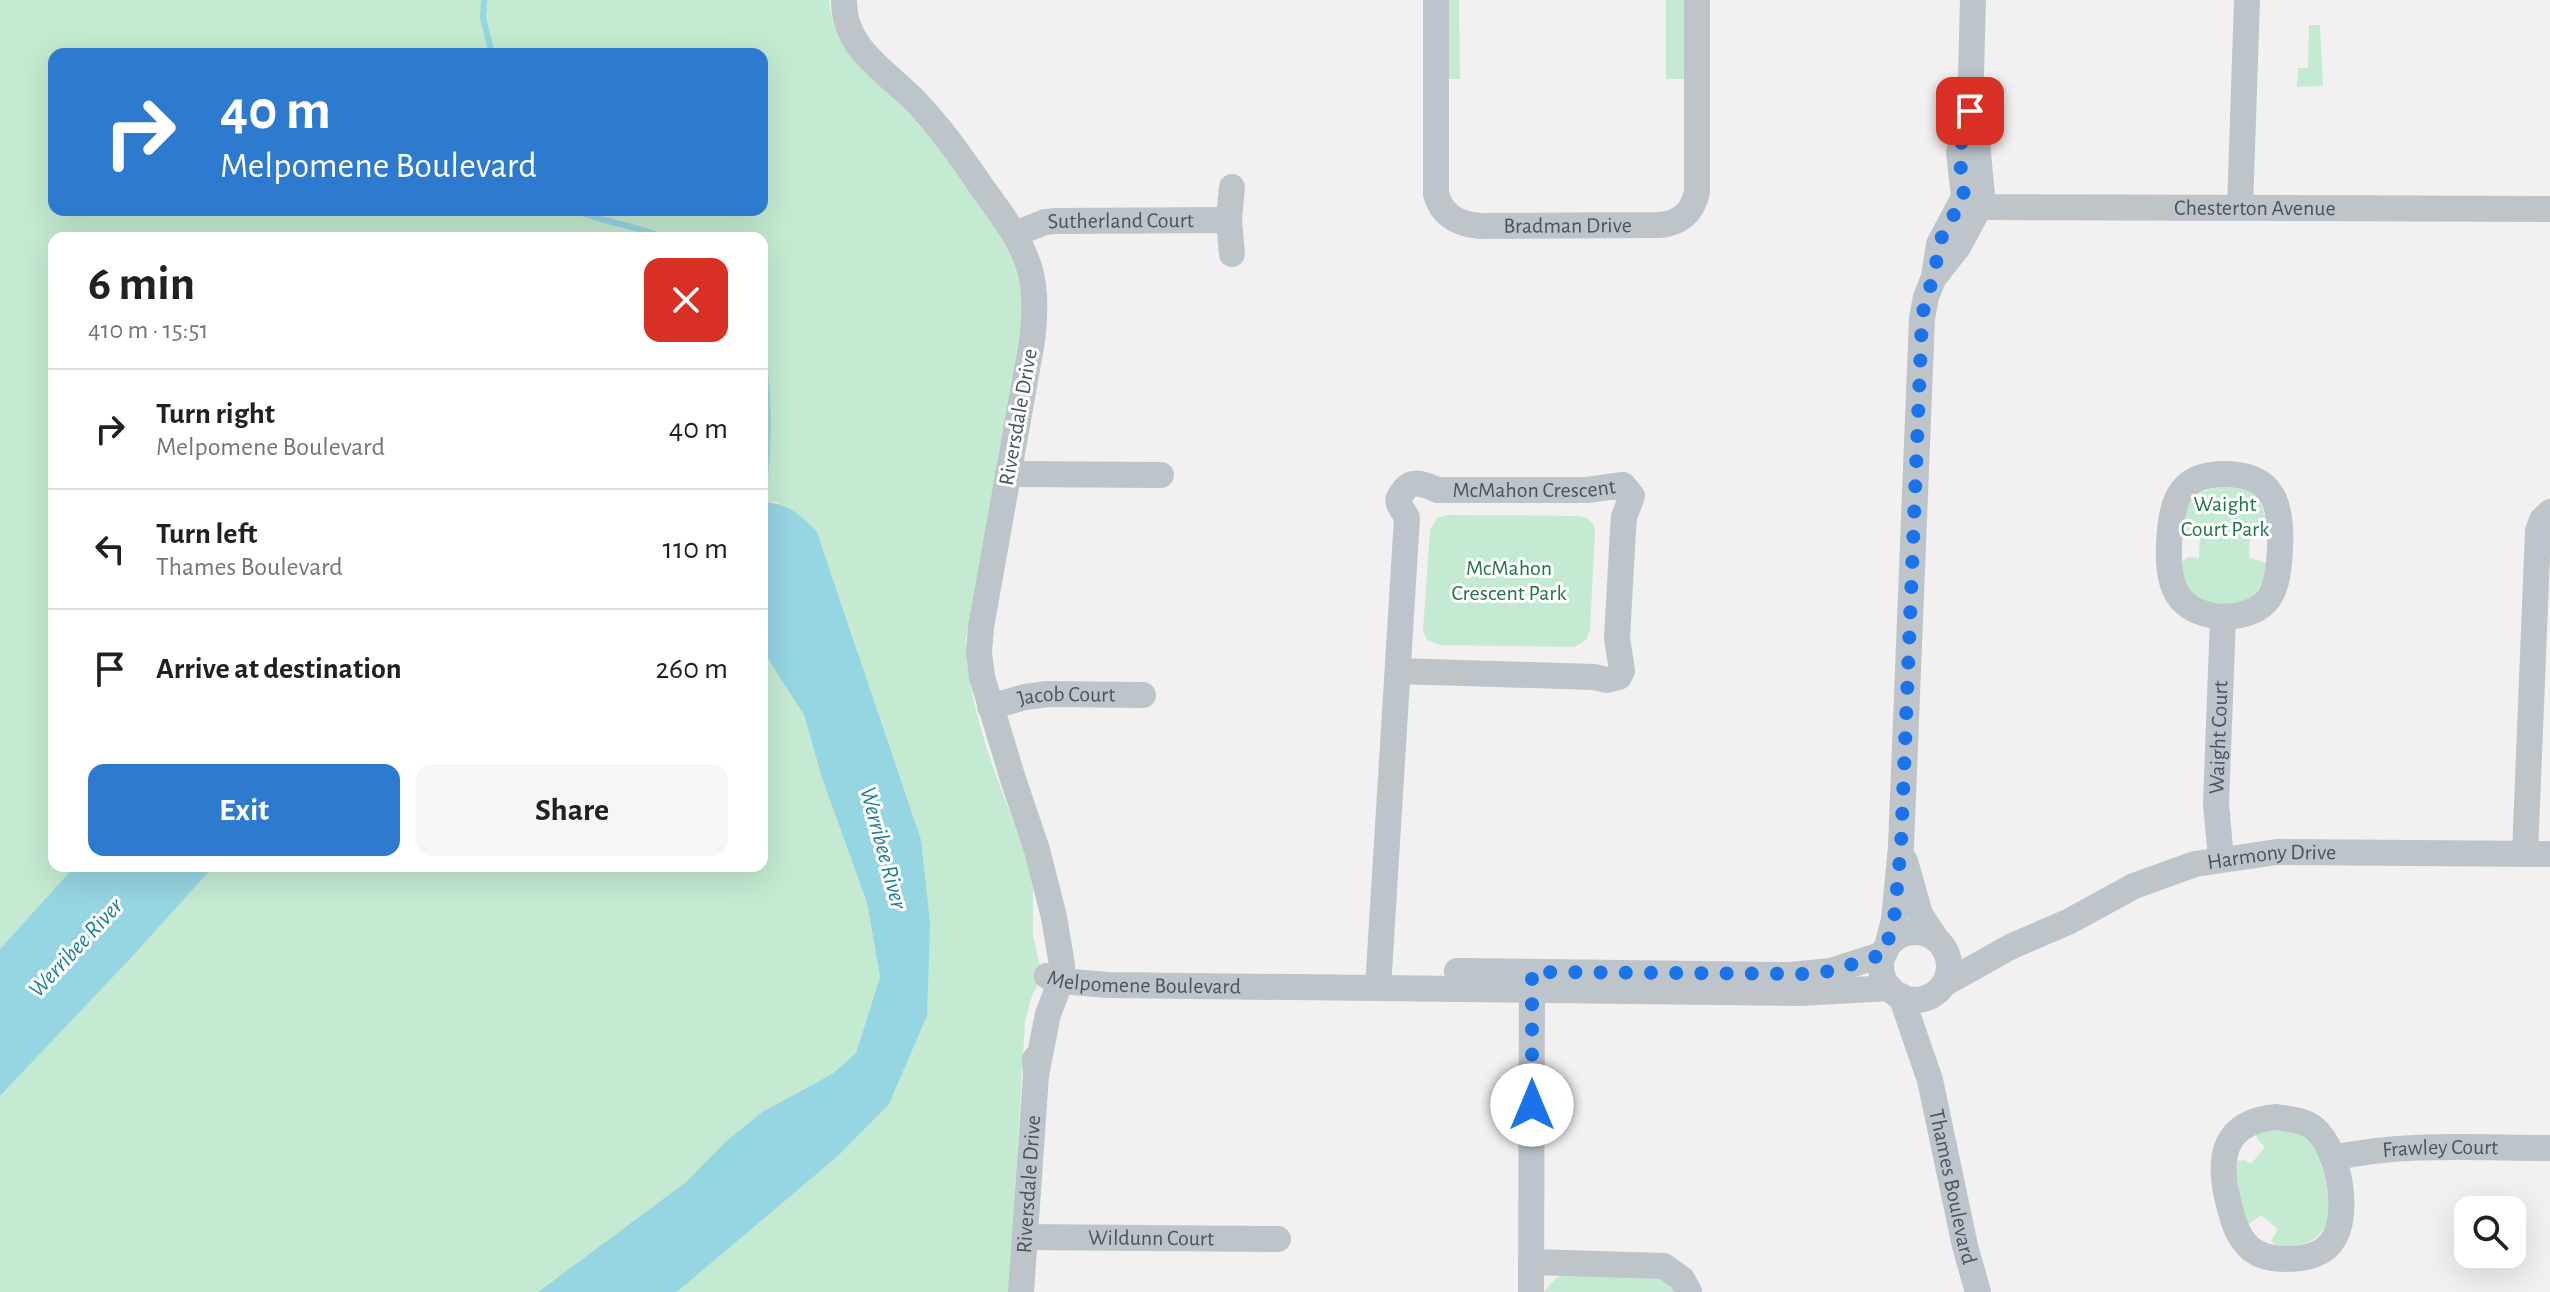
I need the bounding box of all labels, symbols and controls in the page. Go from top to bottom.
pin [1936,77,2004,145]
icon: right [88,80,192,184]
text: 40 m [220,83,331,139]
icon: arrive [1948,89,1992,133]
text: Melpomene Boulevard [220,148,537,184]
street label: Chesterton Avenue [2174,197,2336,219]
street label: Sutherland Court [1047,209,1194,233]
street label: Bradman Drive [1503,214,1632,237]
button: close [644,258,728,342]
text: 6 min [88,261,195,309]
text: 410 m · 15:51 [88,317,208,343]
street label: Riversdale Drive [995,347,1041,487]
text: Turn right [156,399,275,429]
icon: right [88,407,132,451]
text: 40 m [669,414,728,444]
text: Melpomene Boulevard [156,434,385,460]
street label: McMahon Crescent [1453,475,1617,501]
park label: Waight Court Park [2181,493,2269,540]
text: Turn left [156,519,257,549]
icon: left [88,527,132,571]
text: 110 m [663,534,728,564]
text: Thames Boulevard [156,554,343,580]
park label: McMahon Crescent Park [1452,557,1566,604]
icon: arrive [88,647,132,691]
text: Arrive at destination [156,654,402,684]
text: 260 m [655,654,728,684]
street label: Waight Court [2205,680,2232,795]
street label: Jacob Court [1015,682,1115,710]
button: Exit [88,764,400,856]
button: Share [416,764,728,856]
water label: Werribee River [855,784,911,913]
street label: Harmony Drive [2206,841,2336,873]
water label: Werribee River [24,893,128,1002]
street label: Melpomene Boulevard [1044,966,1241,998]
position arrow [1490,1063,1574,1147]
street label: Thames Boulevard [1925,1107,1981,1267]
street label: Riversdale Drive [1013,1114,1044,1254]
street label: Frawley Court [2381,1136,2498,1161]
map controls [2454,1196,2526,1268]
button: search [2454,1196,2526,1268]
street label: Wildunn Court [1088,1226,1214,1249]

